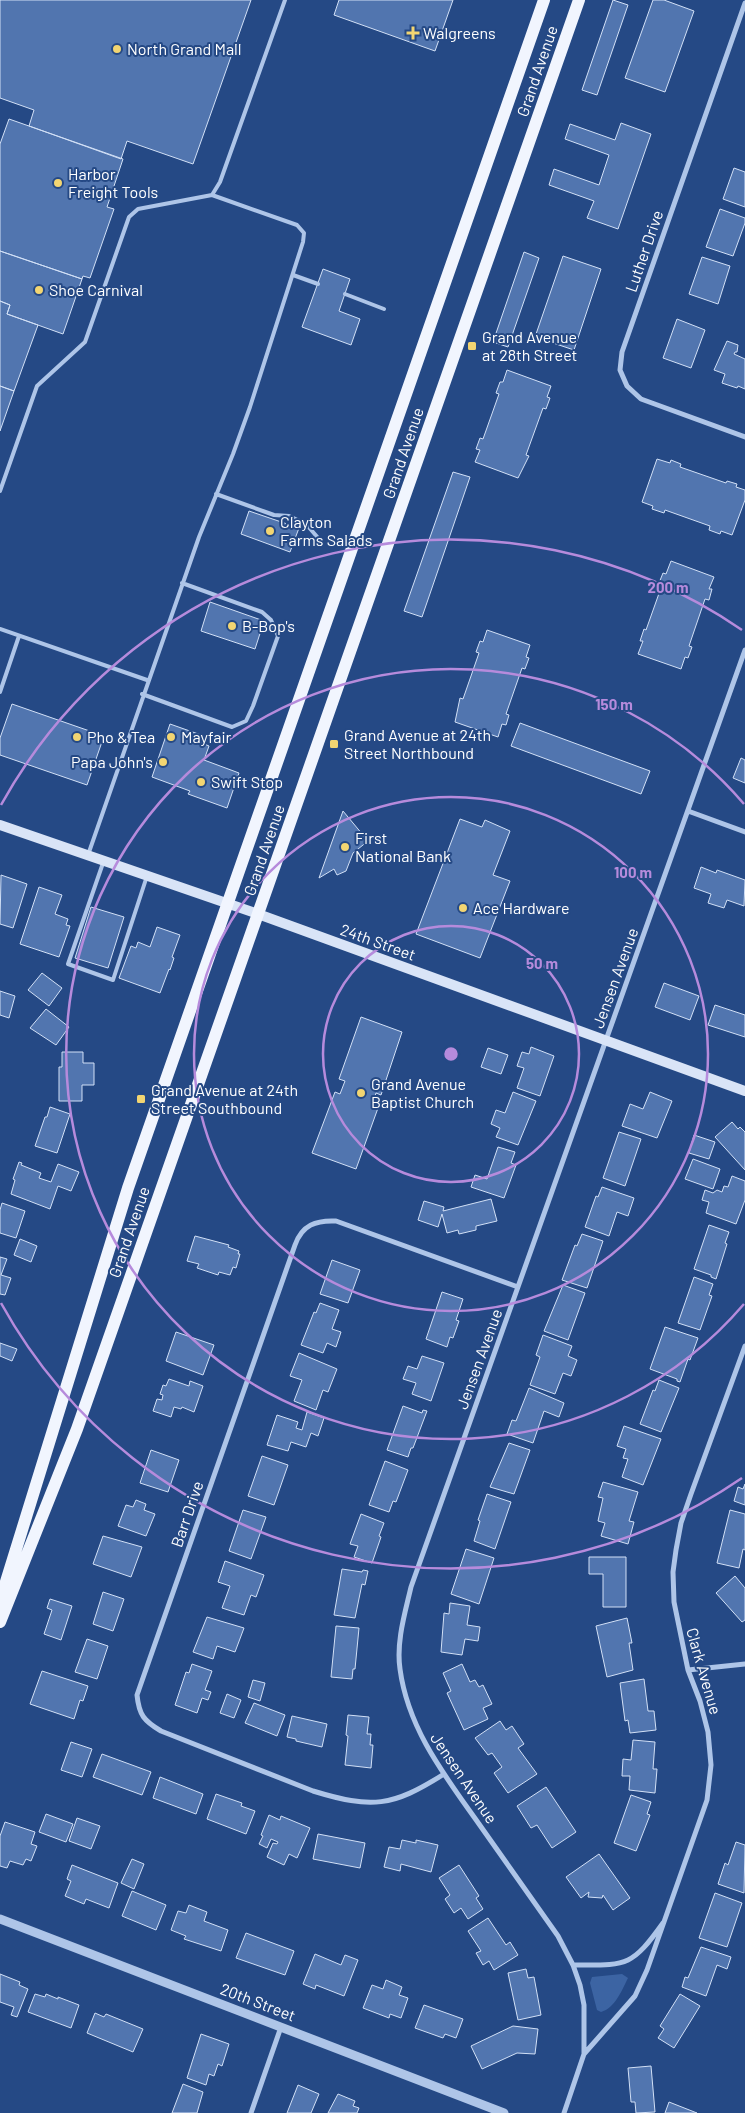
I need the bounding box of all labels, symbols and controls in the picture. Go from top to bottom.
place label: Walgreens [423,23,496,42]
street label: Grand Avenue [512,23,561,119]
marker: Walgreens [407,27,419,39]
place label: North Grand Mall [127,39,241,58]
marker: North Grand Mall [111,43,123,55]
place label: Harbor Freight Tools [68,164,158,201]
marker: Harbor Freight Tools [52,177,64,189]
street label: Luther Drive [621,207,666,294]
place label: Shoe Carnival [49,280,143,299]
marker: Shoe Carnival [33,284,45,296]
place label: Grand Avenue at 28th Street [482,327,577,364]
marker: Grand Avenue at 28th Street [466,340,478,352]
street label: Grand Avenue [378,405,427,501]
place label: Clayton Farms Salads [280,512,372,549]
marker: Clayton Farms Salads [264,525,276,537]
text: 200 m [647,578,689,596]
place label: B-Bop's [242,616,295,635]
marker: B-Bop's [226,620,238,632]
text: 150 m [595,695,633,713]
place label: Grand Avenue at 24th Street Northbound [344,725,491,762]
place label: Pho & Tea [87,727,155,746]
place label: Mayfair [181,727,232,746]
marker: Pho & Tea [71,731,83,743]
marker: Mayfair [165,731,177,743]
marker: Grand Avenue at 24th Street Northbound [328,738,340,750]
place label: Papa John's [71,752,153,771]
marker: Papa John's [157,756,169,768]
place label: Swift Stop [211,772,283,791]
marker: Swift Stop [195,776,207,788]
street label: Grand Avenue [239,802,288,898]
place label: First National Bank [355,828,451,865]
marker: First National Bank [339,841,351,853]
text: 100 m [614,863,652,881]
place label: Ace Hardware [473,898,569,917]
marker: Ace Hardware [457,902,469,914]
street label: 24th Street [338,919,418,964]
street label: Jensen Avenue [588,925,641,1031]
text: 50 m [526,954,558,972]
centre of rings [442,1045,460,1063]
place label: Grand Avenue Baptist Church [371,1074,474,1111]
place label: Grand Avenue at 24th Street Southbound [151,1080,298,1117]
marker: Grand Avenue Baptist Church [355,1087,367,1099]
marker: Grand Avenue at 24th Street Southbound [135,1093,147,1105]
street label: Grand Avenue [104,1184,153,1280]
street label: Jensen Avenue [452,1306,505,1412]
street label: Barr Drive [166,1478,207,1549]
street label: Clark Avenue [683,1625,726,1716]
street label: Jensen Avenue [427,1729,502,1827]
street label: 20th Street [218,1979,298,2025]

